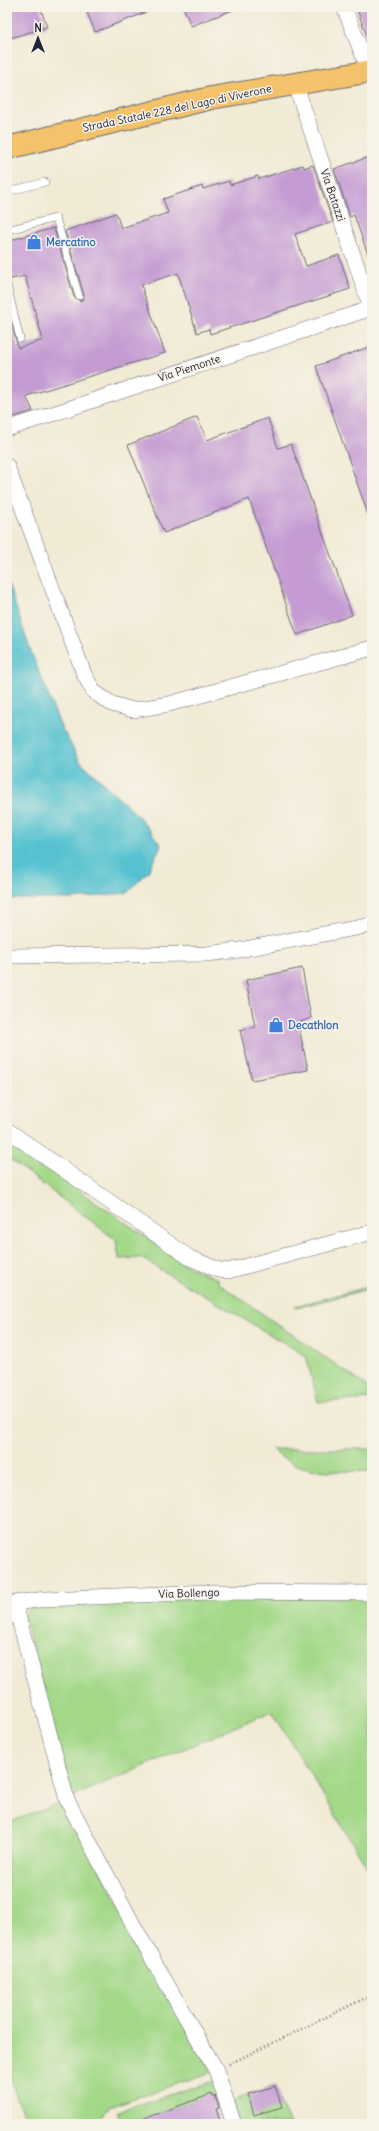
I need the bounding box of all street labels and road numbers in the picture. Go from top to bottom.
street label: Strada Statale 228 del Lago di Viverone [81,81,273,135]
street label: Via Batazzi [317,167,349,223]
street label: Via Piemonte [156,351,222,385]
street label: Via Bollengo [158,1585,220,1601]

